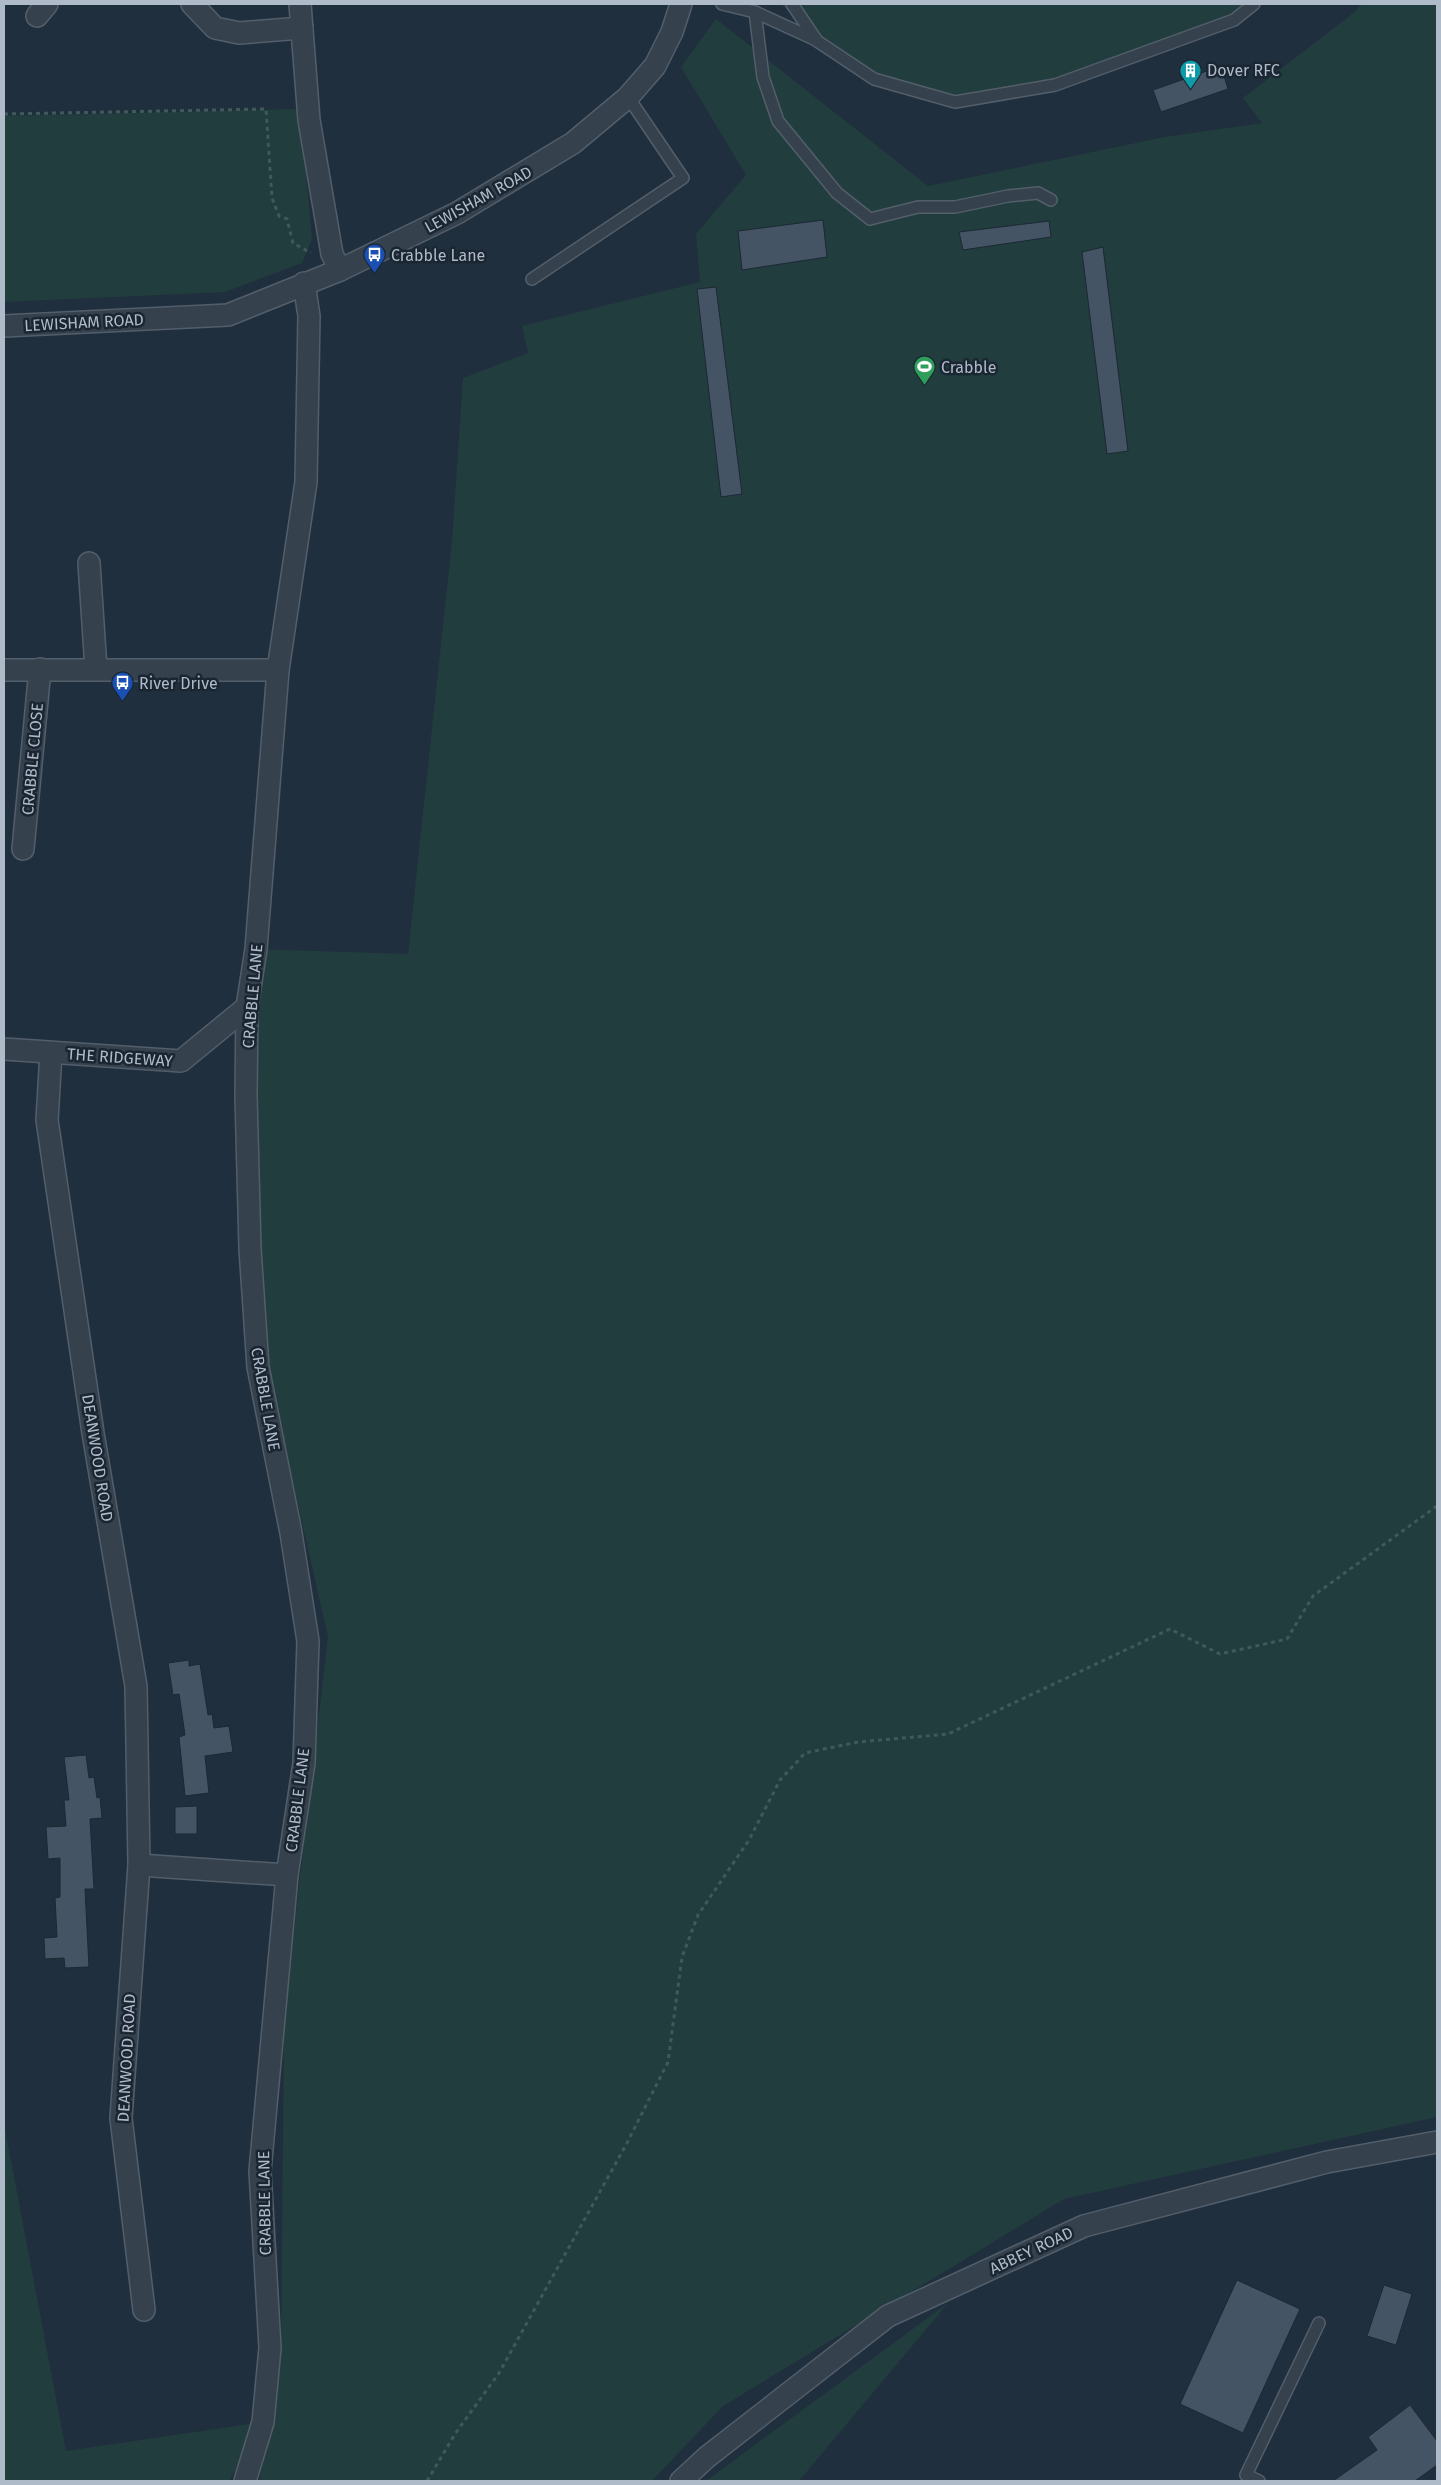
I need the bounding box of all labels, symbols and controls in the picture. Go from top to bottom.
building icon: Dover RFC [1179,58,1203,89]
place label: Dover RFC [1207,61,1280,80]
street label: LEWISHAM ROAD [421,162,535,237]
bus stop icon: Crabble Lane [363,243,387,274]
place label: Crabble Lane [391,246,485,265]
street label: LEWISHAM ROAD [24,310,144,335]
sports icon: Crabble [913,355,937,386]
place label: Crabble [941,358,996,377]
bus stop icon: River Drive [111,671,135,702]
place label: River Drive [139,674,218,693]
street label: CRABBLE CLOSE [18,702,47,816]
street label: CRABBLE LANE [238,943,267,1049]
street label: THE RIDGEWAY [67,1044,174,1071]
street label: CRABBLE LANE [247,1346,284,1452]
street label: DEANWOOD ROAD [78,1393,117,1523]
street label: CRABBLE LANE [282,1747,313,1853]
street label: DEANWOOD ROAD [114,1993,139,2123]
street label: CRABBLE LANE [254,2151,275,2255]
street label: ABBEY ROAD [986,2223,1076,2278]

